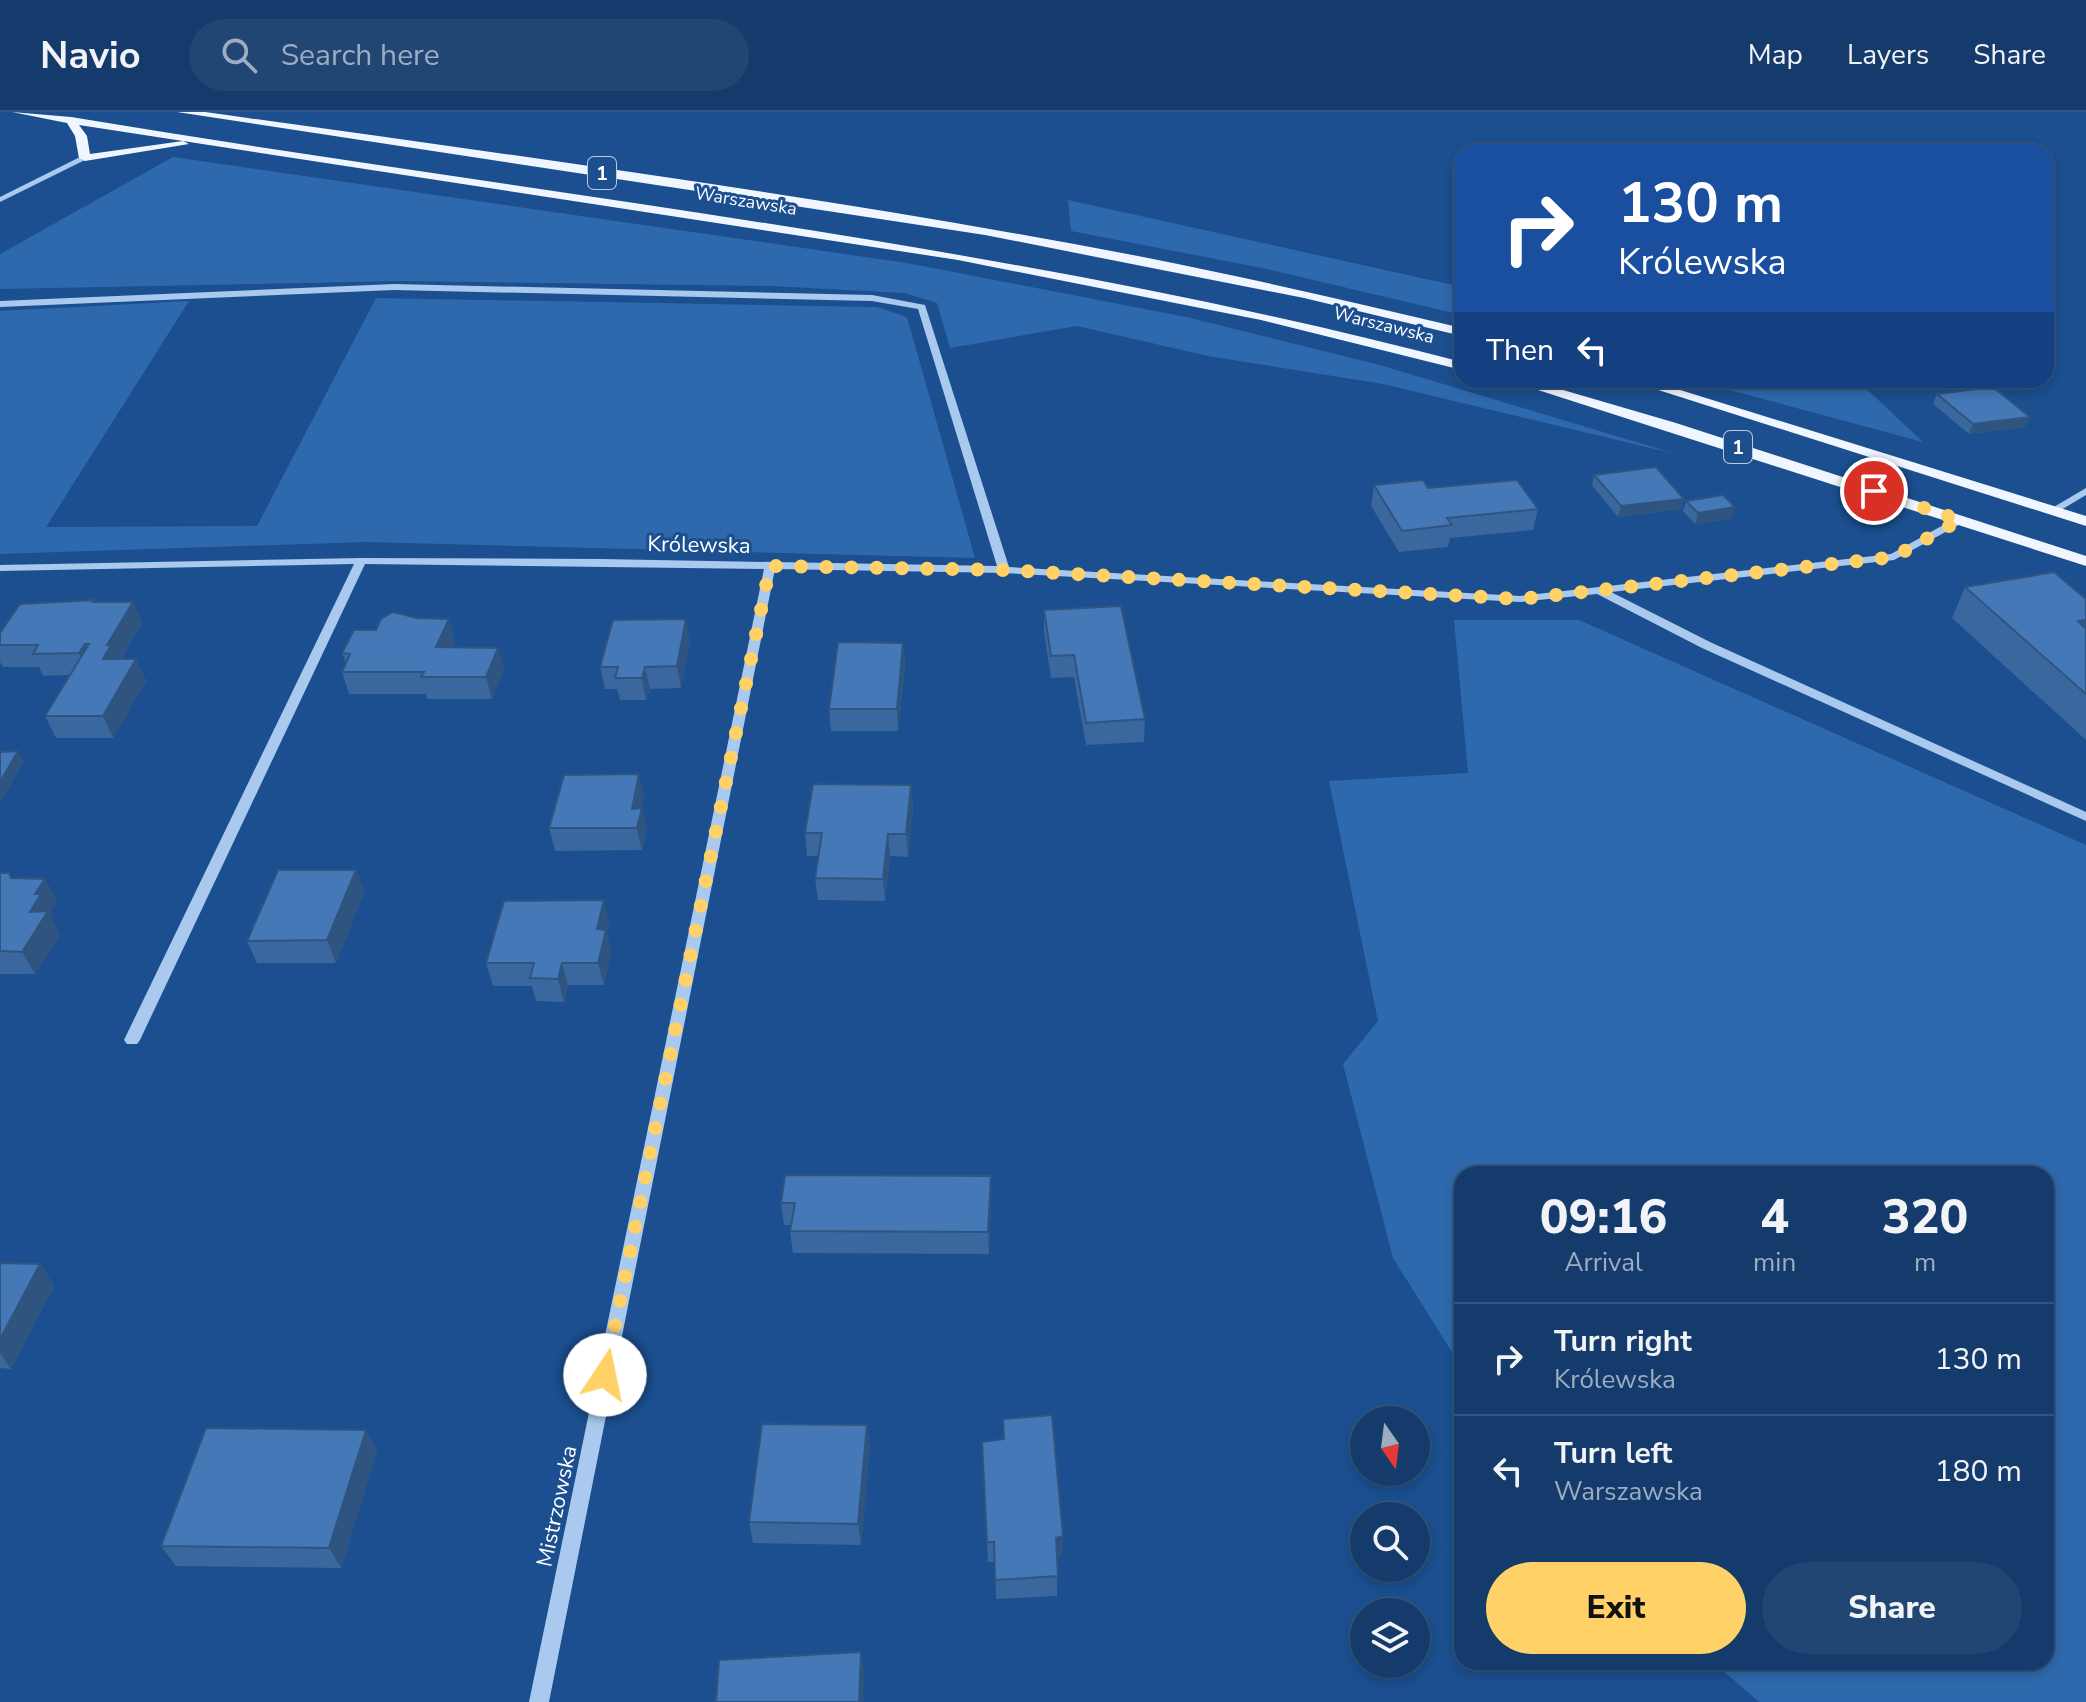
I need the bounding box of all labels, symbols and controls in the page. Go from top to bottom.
search box [189,19,749,91]
text: Navio [40,30,141,81]
icon: search [217,33,261,77]
text: Search here [281,35,440,76]
text: Map [1748,36,1803,74]
text: Layers [1847,36,1929,74]
text: Share [1973,36,2046,74]
road number: 1 [588,157,616,189]
text: 130 m [1618,165,1783,242]
icon: right [1486,176,1590,280]
street label: Warszawska [693,181,799,221]
text: Królewska [1618,238,1787,287]
street label: Warszawska [1331,301,1437,349]
icon: left [1570,328,1614,372]
text: Then [1486,330,1554,371]
road number: 1 [1724,431,1752,463]
pin [1840,457,1908,525]
icon: arrive [1852,469,1896,513]
street label: Królewska [647,529,751,561]
text: 09:16 [1540,1184,1667,1250]
text: 4 [1760,1184,1789,1250]
text: 320 [1882,1184,1968,1250]
text: Arrival [1564,1245,1643,1280]
text: min [1753,1245,1796,1280]
text: m [1914,1245,1936,1280]
text: Turn right [1554,1321,1692,1362]
position arrow [563,1333,647,1417]
icon: right [1486,1337,1530,1381]
text: 130 m [1935,1339,2022,1380]
text: Królewska [1554,1362,1676,1397]
north arrow [1350,1406,1430,1486]
map controls [1350,1406,1430,1678]
text: Turn left [1554,1433,1672,1474]
street label: Mistrzowska [529,1443,584,1570]
icon: left [1486,1449,1530,1493]
text: 180 m [1935,1451,2022,1492]
text: Warszawska [1554,1474,1703,1509]
button: search [1350,1502,1430,1582]
button: Exit [1486,1562,1746,1654]
button: Share [1762,1562,2022,1654]
button: layers [1350,1598,1430,1678]

